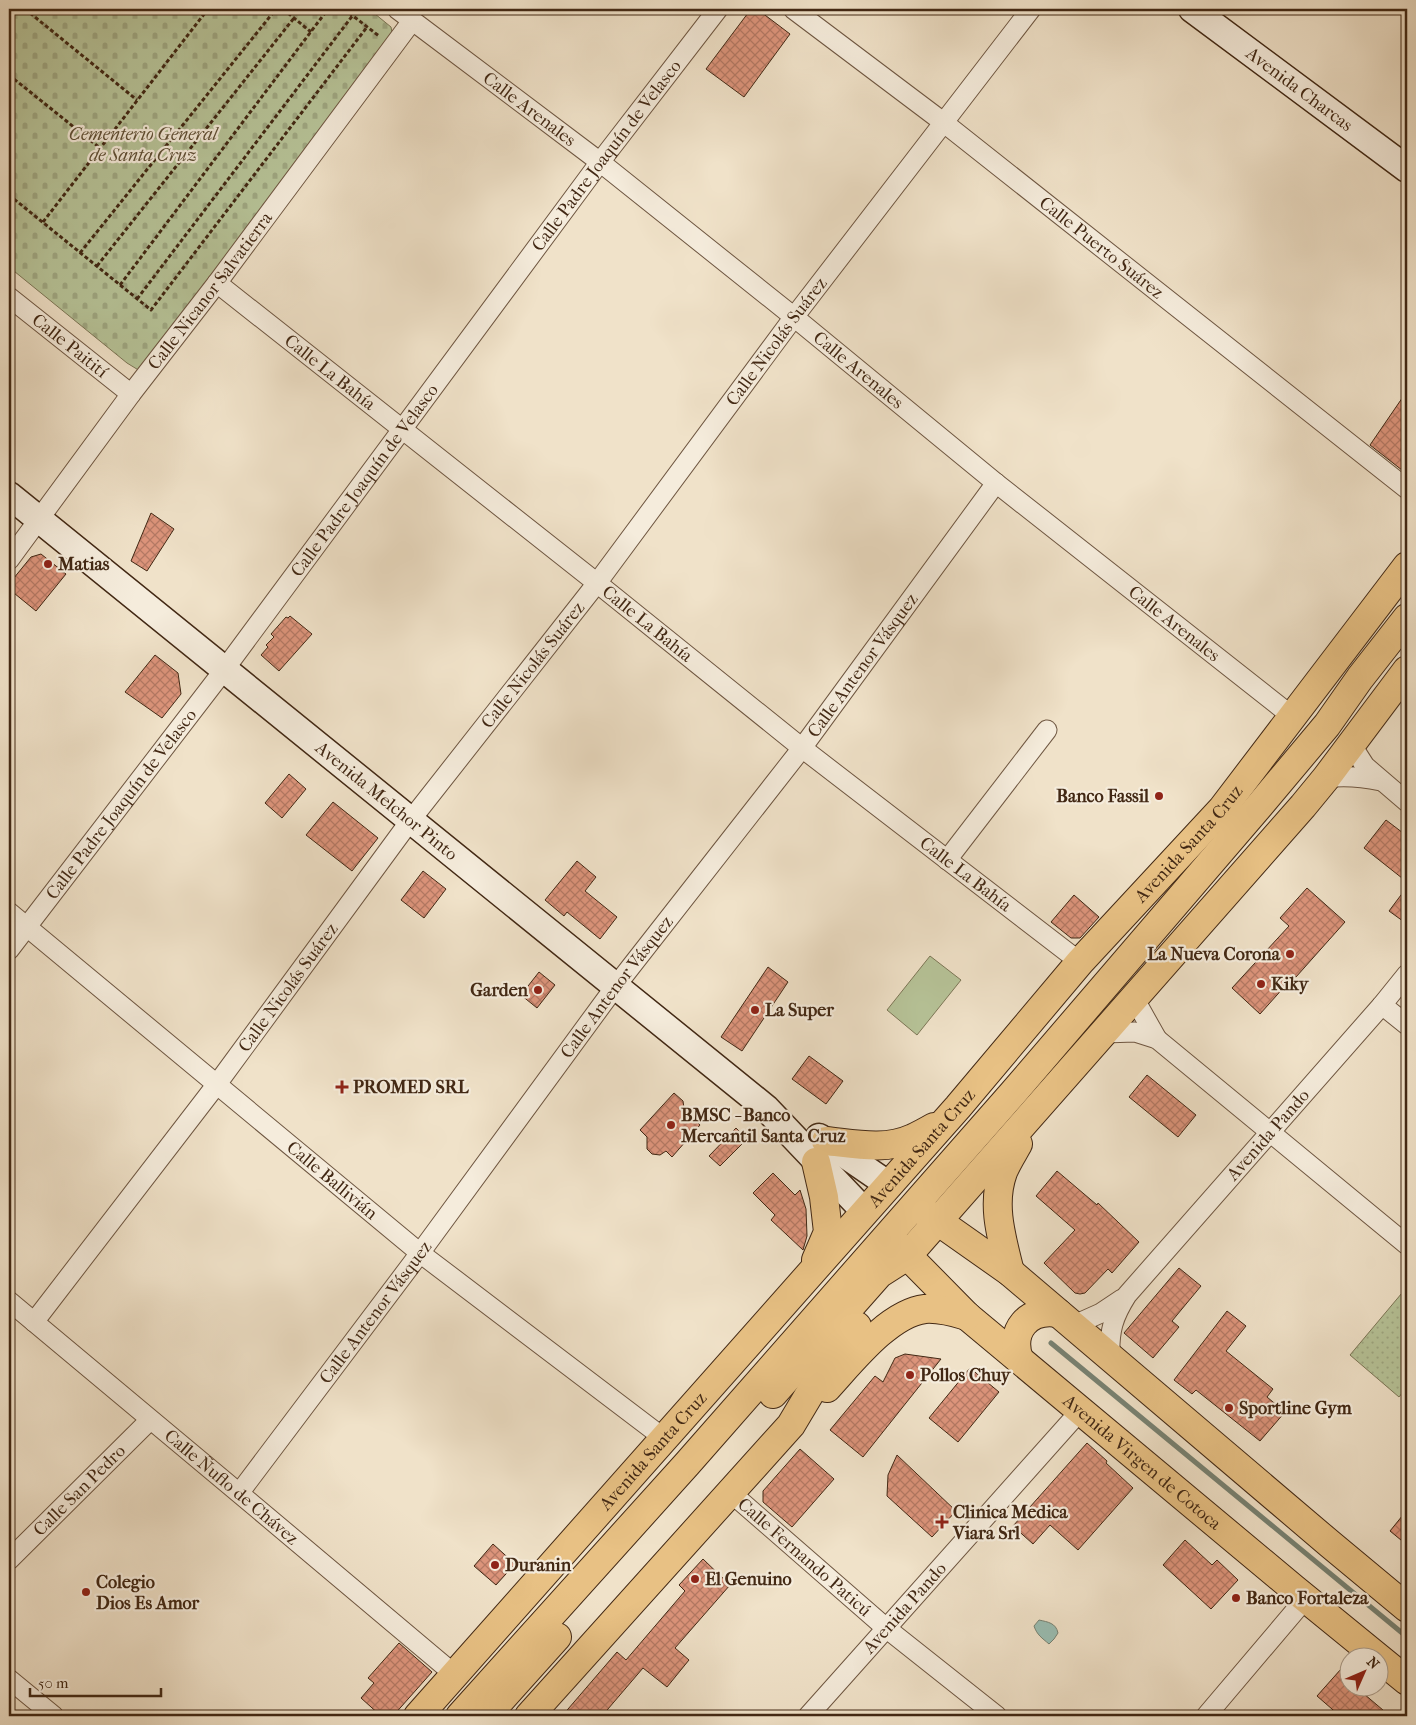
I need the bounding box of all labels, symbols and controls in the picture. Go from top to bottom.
street label: Avenida Charcas [1241,42,1357,136]
street label: Calle Padre Joaquín de Velasco [528,56,686,256]
street label: Calle Arenales [479,68,580,151]
park label: Cementerio General de Santa Cruz [69,124,220,166]
street label: Calle Puerto Suárez [1035,192,1168,303]
street label: Calle Nicanor Salvatierra [144,208,278,374]
street label: Calle Nicolás Suárez [722,273,832,410]
street label: Calle Paitití [28,309,112,383]
street label: Calle Arenales [809,327,908,414]
street label: Calle La Bahía [280,330,380,415]
street label: Calle Padre Joaquín de Velasco [287,380,443,581]
place label: Matias [57,554,110,575]
marker: Matias [42,558,54,570]
street label: Calle La Bahía [598,581,697,667]
street label: Calle Arenales [1124,581,1224,667]
street label: Calle Antenor Vásquez [803,589,923,742]
street label: Calle Nicolás Suárez [477,598,589,732]
street label: Calle Padre Joaquín de Velasco [42,705,201,904]
street label: Avenida Melchor Pinto [310,737,462,865]
street label: Avenida Santa Cruz [1130,781,1247,908]
place label: Banco Fassil [1056,786,1150,807]
marker: Banco Fassil [1153,790,1165,802]
street label: Calle La Bahía [916,833,1016,917]
street label: Calle Antenor Vásquez [556,912,678,1063]
street label: Calle Nicolás Suárez [234,919,343,1056]
place label: La Nueva Corona [1147,944,1281,965]
marker: La Nueva Corona [1284,948,1296,960]
place label: Kiky [1271,974,1310,995]
marker: Kiky [1255,978,1267,990]
place label: Garden [470,980,529,1001]
marker: Garden [532,984,544,996]
place label: La Super [765,1000,834,1021]
marker: La Super [749,1004,761,1016]
place label: PROMED SRL [353,1077,470,1098]
marker: PROMED SRL [335,1080,349,1094]
street label: Avenida Santa Cruz [863,1085,980,1213]
street label: Avenida Pando [1222,1085,1314,1186]
place label: BMSC - Banco Mercantil Santa Cruz [680,1105,845,1147]
marker: BMSC - Banco Mercantil Santa Cruz [665,1119,677,1131]
street label: Calle Ballivián [282,1137,382,1225]
street label: Calle Antenor Vásquez [315,1237,436,1388]
place label: Pollos Chuy [920,1365,1012,1386]
marker: Pollos Chuy [904,1369,916,1381]
street label: Avenida Santa Cruz [595,1388,711,1516]
street label: Avenida Virgen de Cotoca [1058,1390,1226,1535]
place label: Sportline Gym [1239,1398,1353,1419]
marker: Sportline Gym [1223,1402,1235,1414]
street label: Calle Ñuflo de Chávez [160,1425,302,1549]
street label: Calle San Pedro [29,1441,130,1541]
street label: Calle Fernando Paticú [733,1494,875,1621]
place label: Clinica Medica Viara Srl [952,1502,1068,1544]
marker: Clinica Medica Viara Srl [935,1515,949,1529]
place label: Duranin [505,1555,572,1576]
street label: Avenida Pando [858,1558,951,1659]
marker: Duranin [489,1559,501,1571]
place label: El Genuino [705,1569,792,1590]
place label: Colegio Dios Es Amor [96,1572,200,1614]
marker: El Genuino [689,1573,701,1585]
marker: Colegio Dios Es Amor [80,1586,92,1598]
place label: Banco Fortaleza [1246,1588,1369,1609]
marker: Banco Fortaleza [1230,1592,1242,1604]
north arrow [1338,1648,1388,1698]
text: N [1363,1653,1383,1673]
scale bar [30,1665,161,1697]
text: 50 m [38,1674,69,1692]

